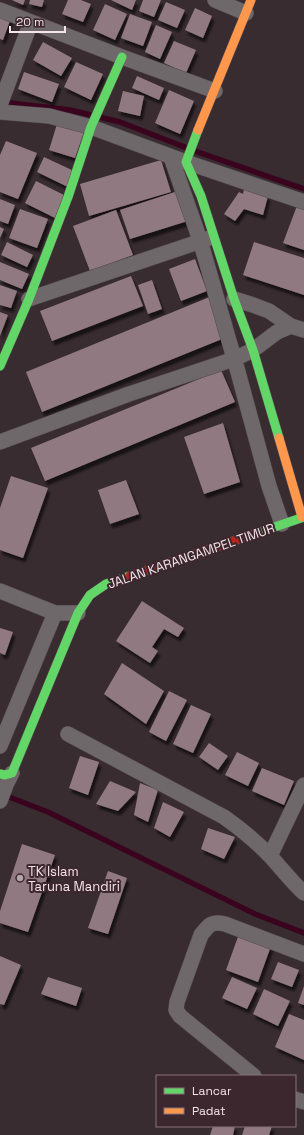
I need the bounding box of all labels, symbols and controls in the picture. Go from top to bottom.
scale bar [10,8,65,34]
text: 20 m [16,14,44,30]
street label: JALAN KARANGAMPEL TIMUR [105,519,277,593]
place label: TK Islam Taruna Mandiri [28,863,120,895]
marker: TK Islam Taruna Mandiri [15,873,25,883]
legend [156,1075,296,1127]
text: Lancar [192,1083,232,1099]
text: Padat [192,1103,226,1119]

